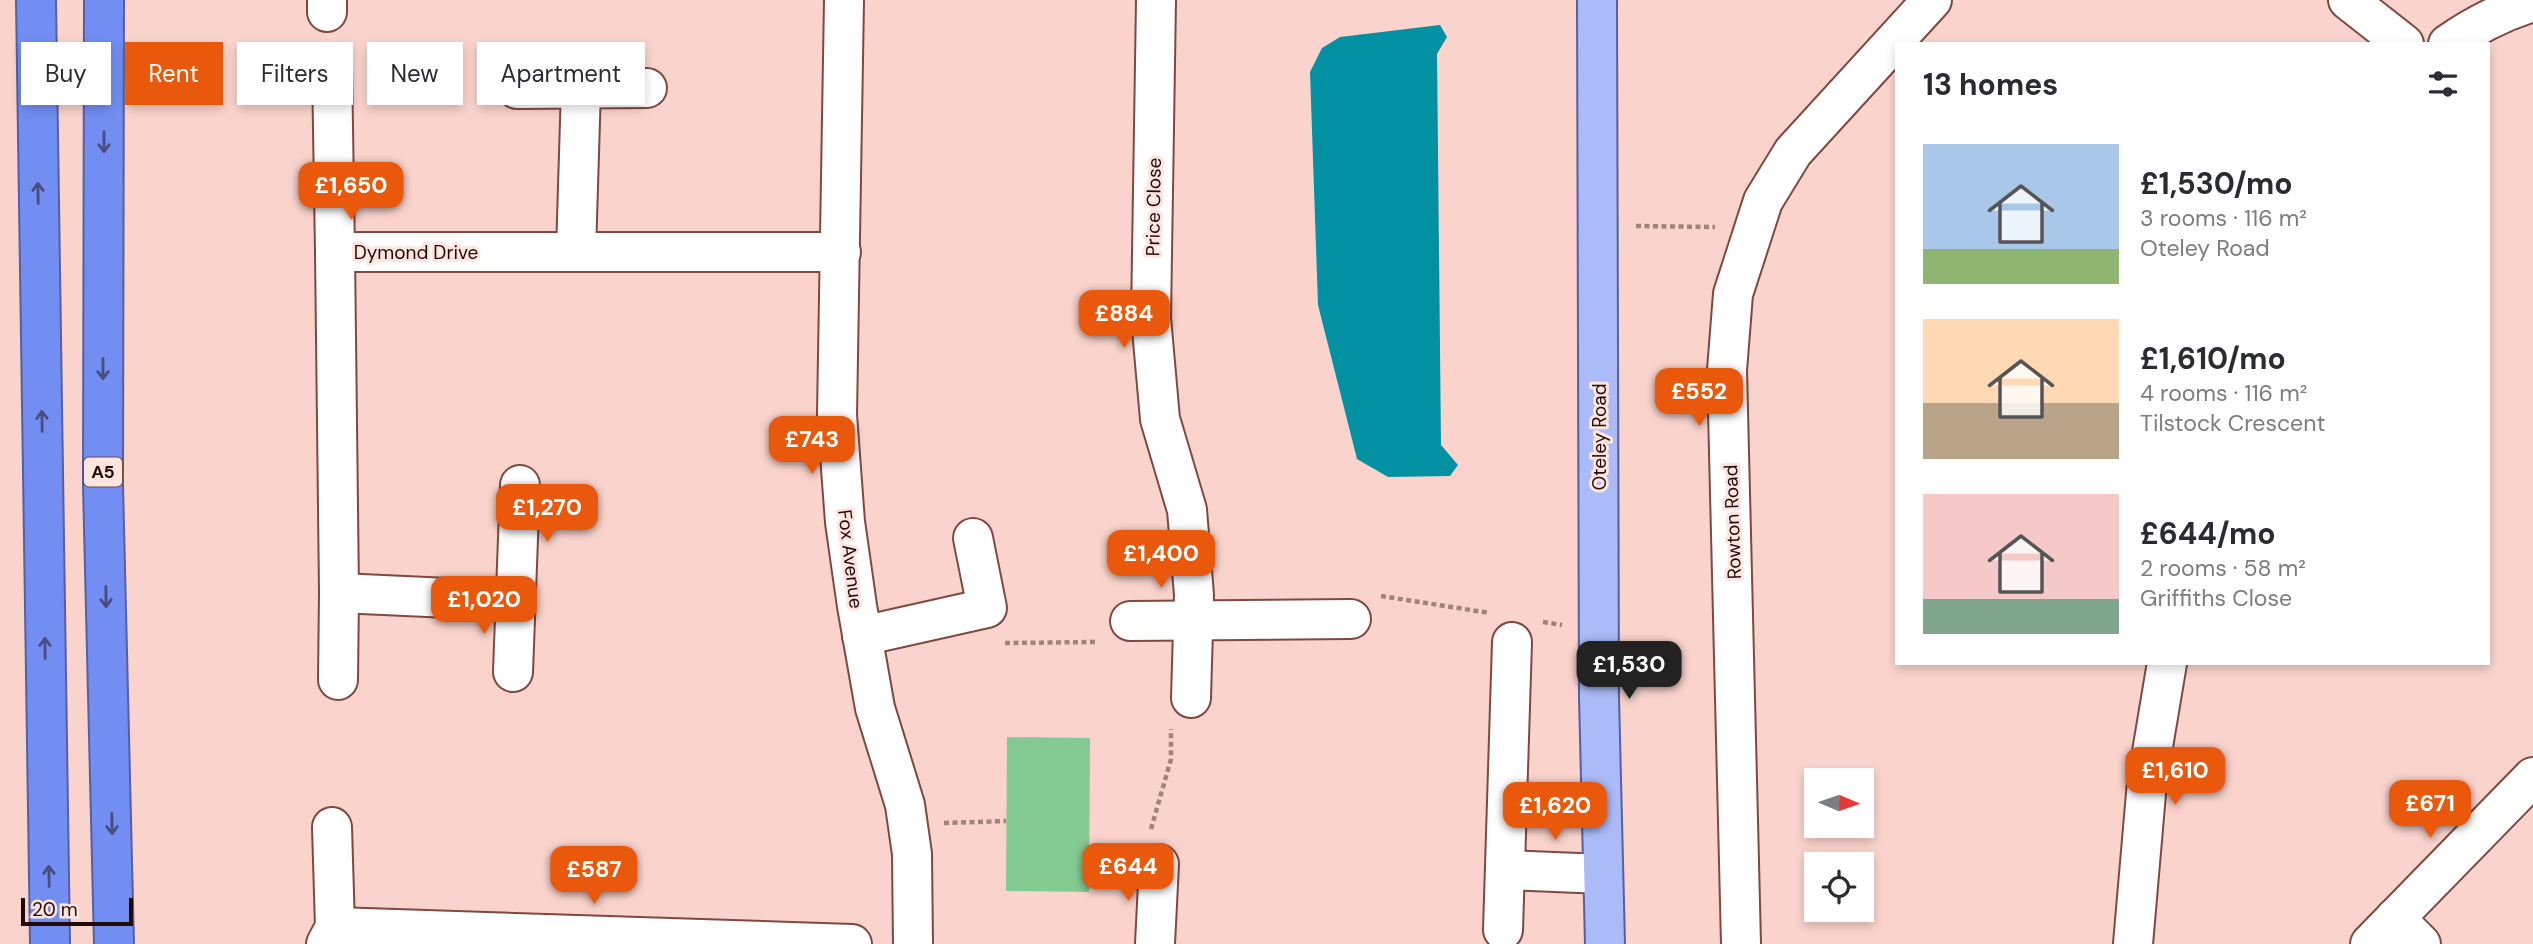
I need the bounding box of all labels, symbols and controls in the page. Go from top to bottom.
chip: Buy [21,42,111,105]
chip: Rent [125,42,223,105]
chip: Filters [237,42,353,105]
chip: New [367,42,463,105]
chip: Apartment [477,42,645,105]
text: 13 homes [1923,65,2058,104]
icon: filters [2424,65,2462,103]
one-way arrow [97,130,111,153]
street label: Price Close [1140,157,1167,257]
pin: £1,650 [294,162,408,222]
text: £1,530/mo [2140,164,2293,203]
text: £1,650 [314,170,388,200]
icon: home [1979,172,2063,256]
one-way arrow [32,182,45,205]
text: 3 rooms · 116 m² [2140,203,2307,233]
text: Oteley Road [2140,233,2270,263]
street label: Dymond Drive [354,240,478,265]
pin: £884 [1083,290,1165,350]
text: £884 [1095,298,1153,328]
text: £1,610/mo [2140,339,2286,378]
icon: home [1979,347,2063,431]
one-way arrow [96,357,110,380]
pin: £552 [1658,368,1740,428]
text: £552 [1671,376,1727,406]
text: 4 rooms · 116 m² [2140,378,2307,408]
street label: Oteley Road [1587,383,1612,491]
text: Tilstock Crescent [2140,408,2325,438]
one-way arrow [35,410,49,433]
pin: £743 [771,416,853,476]
text: £743 [785,424,839,454]
road number: A5 [84,458,122,486]
street label: Rowton Road [1718,464,1747,580]
pin: £1,270 [490,484,604,544]
text: £1,270 [512,492,582,522]
street label: Fox Avenue [832,508,869,610]
text: £644/mo [2140,514,2276,553]
icon: home [1979,522,2063,606]
pin: £1,400 [1104,530,1218,590]
text: £1,400 [1123,538,1199,568]
text: 2 rooms · 58 m² [2140,553,2306,583]
pin: £1,020 [427,576,541,636]
text: Griffiths Close [2140,583,2292,613]
text: £1,020 [447,584,521,614]
one-way arrow [99,585,113,608]
one-way arrow [39,637,52,660]
pin: £1,530 [1572,642,1686,701]
text: £1,530 [1593,649,1665,679]
pin: £1,610 [2118,748,2232,807]
text: £1,610 [2141,755,2209,785]
north arrow [1804,768,1874,838]
map controls [1804,768,1874,922]
pin: £671 [2389,780,2471,840]
pin: £1,620 [1498,782,1612,842]
text: £671 [2405,788,2455,818]
text: £1,620 [1519,790,1591,820]
one-way arrow [105,812,118,835]
pin: £644 [1087,844,1169,903]
pin: £587 [553,846,635,906]
text: £644 [1099,851,1157,881]
button: locate [1804,852,1874,922]
text: £587 [566,854,622,884]
one-way arrow [42,865,56,888]
scale bar [21,895,133,927]
text: 20 m [32,897,78,922]

